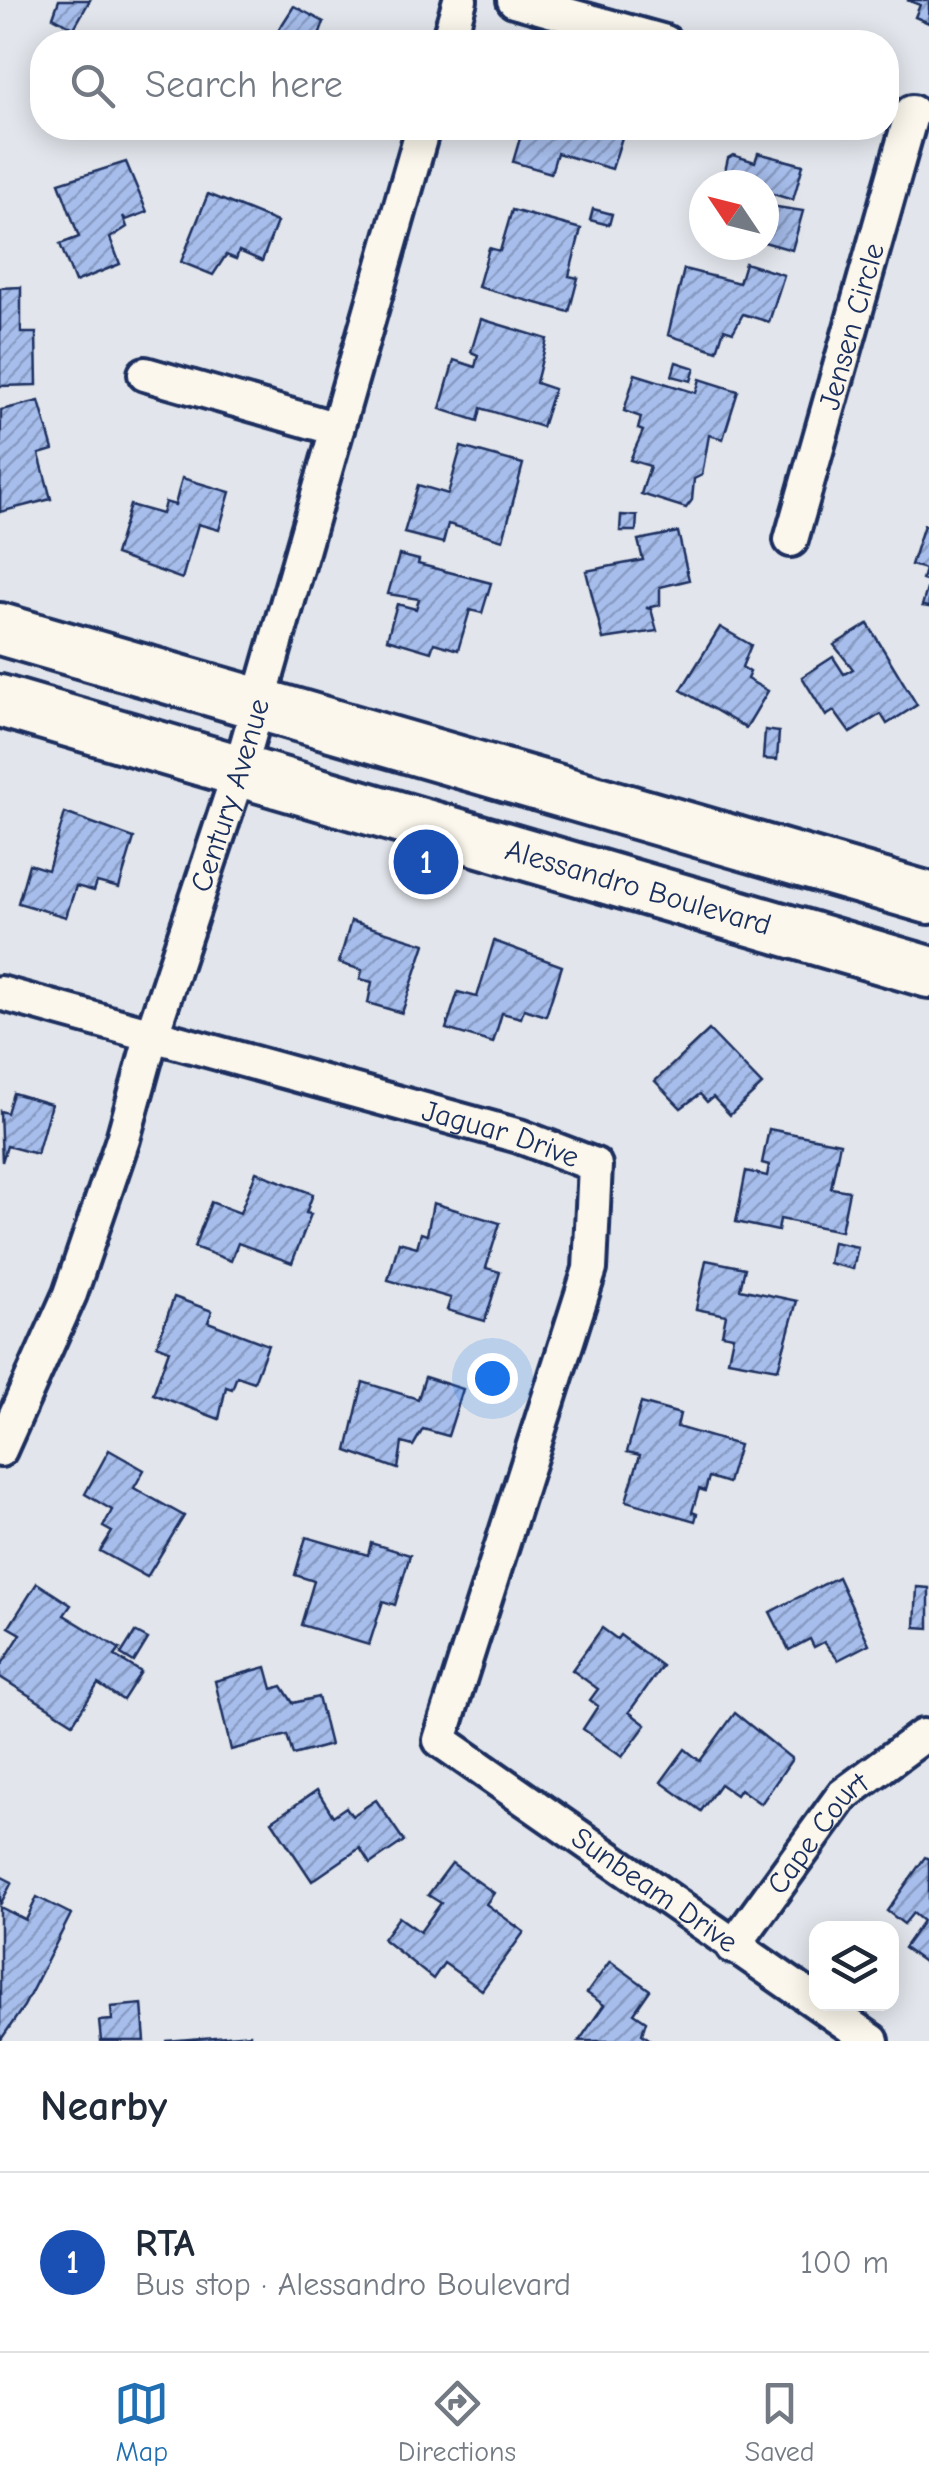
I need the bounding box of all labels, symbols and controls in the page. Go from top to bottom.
search box [30,30,899,140]
icon: search [65,58,120,113]
text: Search here [145,63,343,107]
north arrow [689,170,779,260]
street label: Jensen Circle [812,239,892,414]
street label: Century Avenue [183,695,277,896]
pin: 1 [394,824,458,900]
street label: Alessandro Boulevard [501,832,775,943]
street label: Jaguar Drive [418,1093,584,1175]
your location [467,1353,518,1404]
street label: Cape Court [760,1765,876,1901]
street label: Sunbeam Drive [565,1820,744,1960]
map controls [809,1921,899,2011]
button: layers [809,1921,899,2011]
text: Nearby [40,2082,167,2131]
text: RTA [135,2222,195,2266]
text: 1 [66,2244,79,2281]
text: 100 m [800,2244,889,2281]
text: Bus stop · Alessandro Boulevard [135,2266,571,2303]
tab: Map [114,2376,169,2468]
tab: Directions [398,2376,516,2468]
tab: Saved [745,2376,815,2468]

